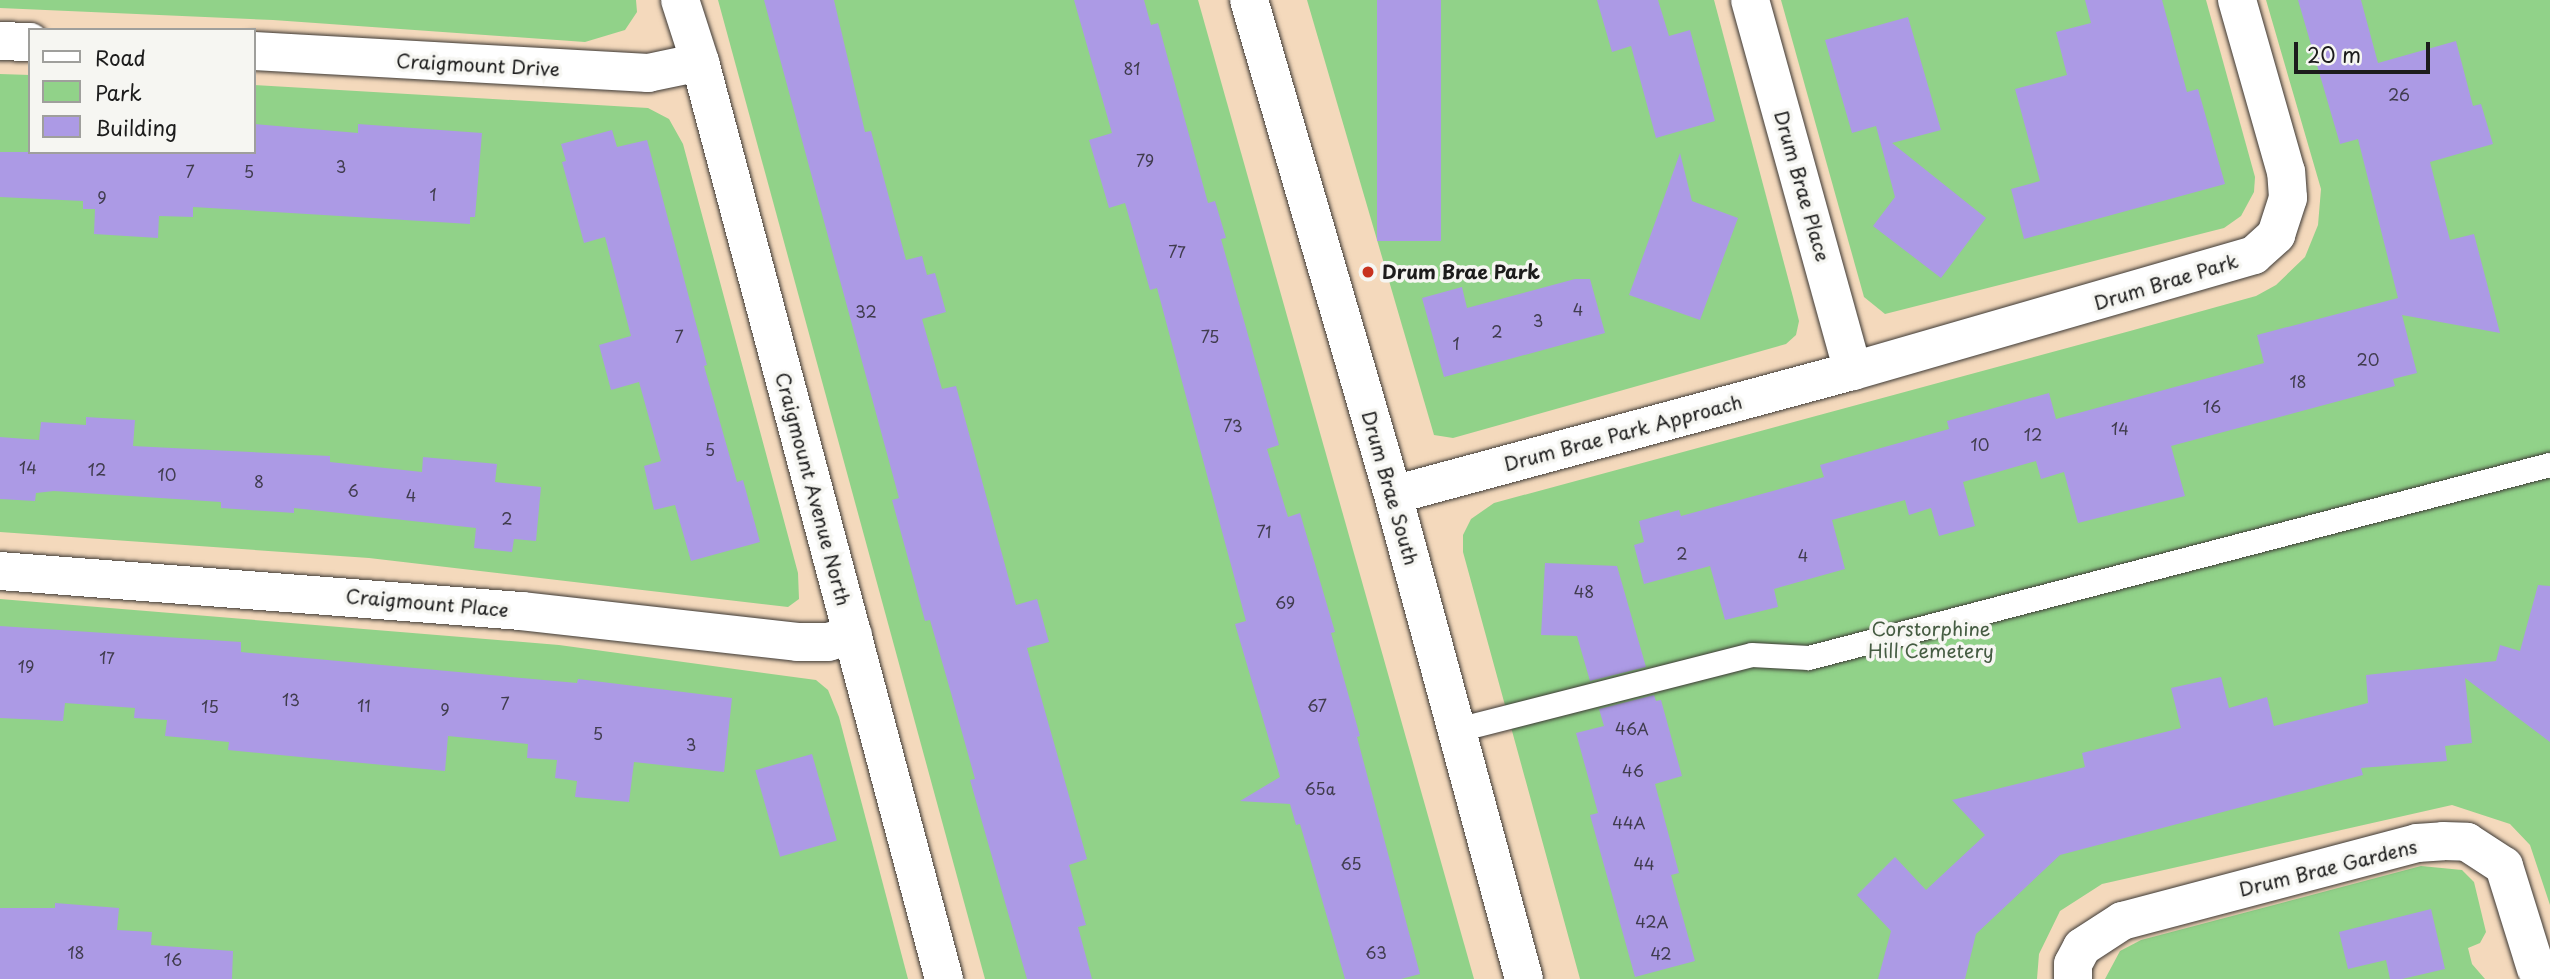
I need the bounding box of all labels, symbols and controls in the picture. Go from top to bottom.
legend [28,28,256,154]
scale bar [2298,28,2434,72]
text: 20 m [2307,38,2361,70]
text: Road [95,41,146,73]
street label: Craigmount Drive [396,49,560,81]
house number: 81 [1123,58,1141,78]
text: Park [95,76,142,108]
house number: 26 [2388,84,2410,104]
street label: Drum Brae Place [1770,108,1834,264]
text: Building [95,111,177,143]
house number: 79 [1136,150,1154,170]
house number: 3 [336,156,346,176]
house number: 7 [185,161,195,181]
house number: 5 [244,161,254,181]
house number: 1 [429,184,437,204]
house number: 9 [97,187,107,207]
house number: 77 [1168,241,1186,261]
street label: Drum Brae Park [2091,249,2241,315]
place label: Drum Brae Park [1382,261,1540,283]
marker: Drum Brae Park [1360,264,1376,280]
house number: 4 [1573,299,1583,319]
house number: 32 [855,301,877,321]
house number: 3 [1533,310,1543,330]
house number: 2 [1491,321,1503,341]
house number: 7 [674,326,684,346]
house number: 75 [1201,326,1219,346]
house number: 1 [1452,333,1460,353]
house number: 20 [2357,349,2379,369]
street label: Craigmount Avenue North [771,371,855,607]
house number: 18 [2289,371,2307,391]
street label: Drum Brae Park Approach [1501,390,1745,476]
house number: 16 [2203,396,2221,416]
street label: Drum Brae South [1357,408,1423,568]
house number: 73 [1223,415,1243,435]
house number: 14 [2111,418,2129,438]
house number: 12 [2024,424,2042,444]
house number: 10 [1971,434,1989,454]
house number: 5 [705,439,715,459]
house number: 14 [19,457,37,477]
house number: 12 [88,459,106,479]
house number: 10 [158,464,176,484]
house number: 8 [254,471,264,491]
house number: 6 [347,480,359,500]
house number: 4 [406,485,416,505]
house number: 2 [501,508,513,528]
house number: 71 [1257,521,1271,541]
house number: 2 [1676,543,1688,563]
house number: 4 [1798,545,1808,565]
house number: 48 [1574,581,1594,601]
street label: Craigmount Place [345,585,509,621]
house number: 69 [1275,592,1295,612]
park label: Corstorphine Hill Cemetery [1868,618,1994,662]
house number: 17 [99,647,115,667]
house number: 19 [18,656,34,676]
house number: 13 [282,689,300,709]
house number: 7 [500,693,510,713]
house number: 11 [357,695,371,715]
house number: 67 [1307,695,1327,715]
house number: 15 [201,696,219,716]
house number: 9 [440,699,450,719]
house number: 46A [1615,718,1649,738]
house number: 5 [593,723,603,743]
house number: 3 [686,734,696,754]
house number: 46 [1622,760,1644,780]
house number: 65a [1305,778,1335,798]
house number: 44A [1612,812,1646,832]
street label: Drum Brae Gardens [2237,835,2419,901]
house number: 65 [1340,853,1362,873]
house number: 44 [1633,853,1655,873]
house number: 42A [1635,911,1669,931]
house number: 18 [67,942,85,962]
house number: 63 [1365,942,1387,962]
house number: 42 [1650,943,1672,963]
house number: 16 [164,949,182,969]

